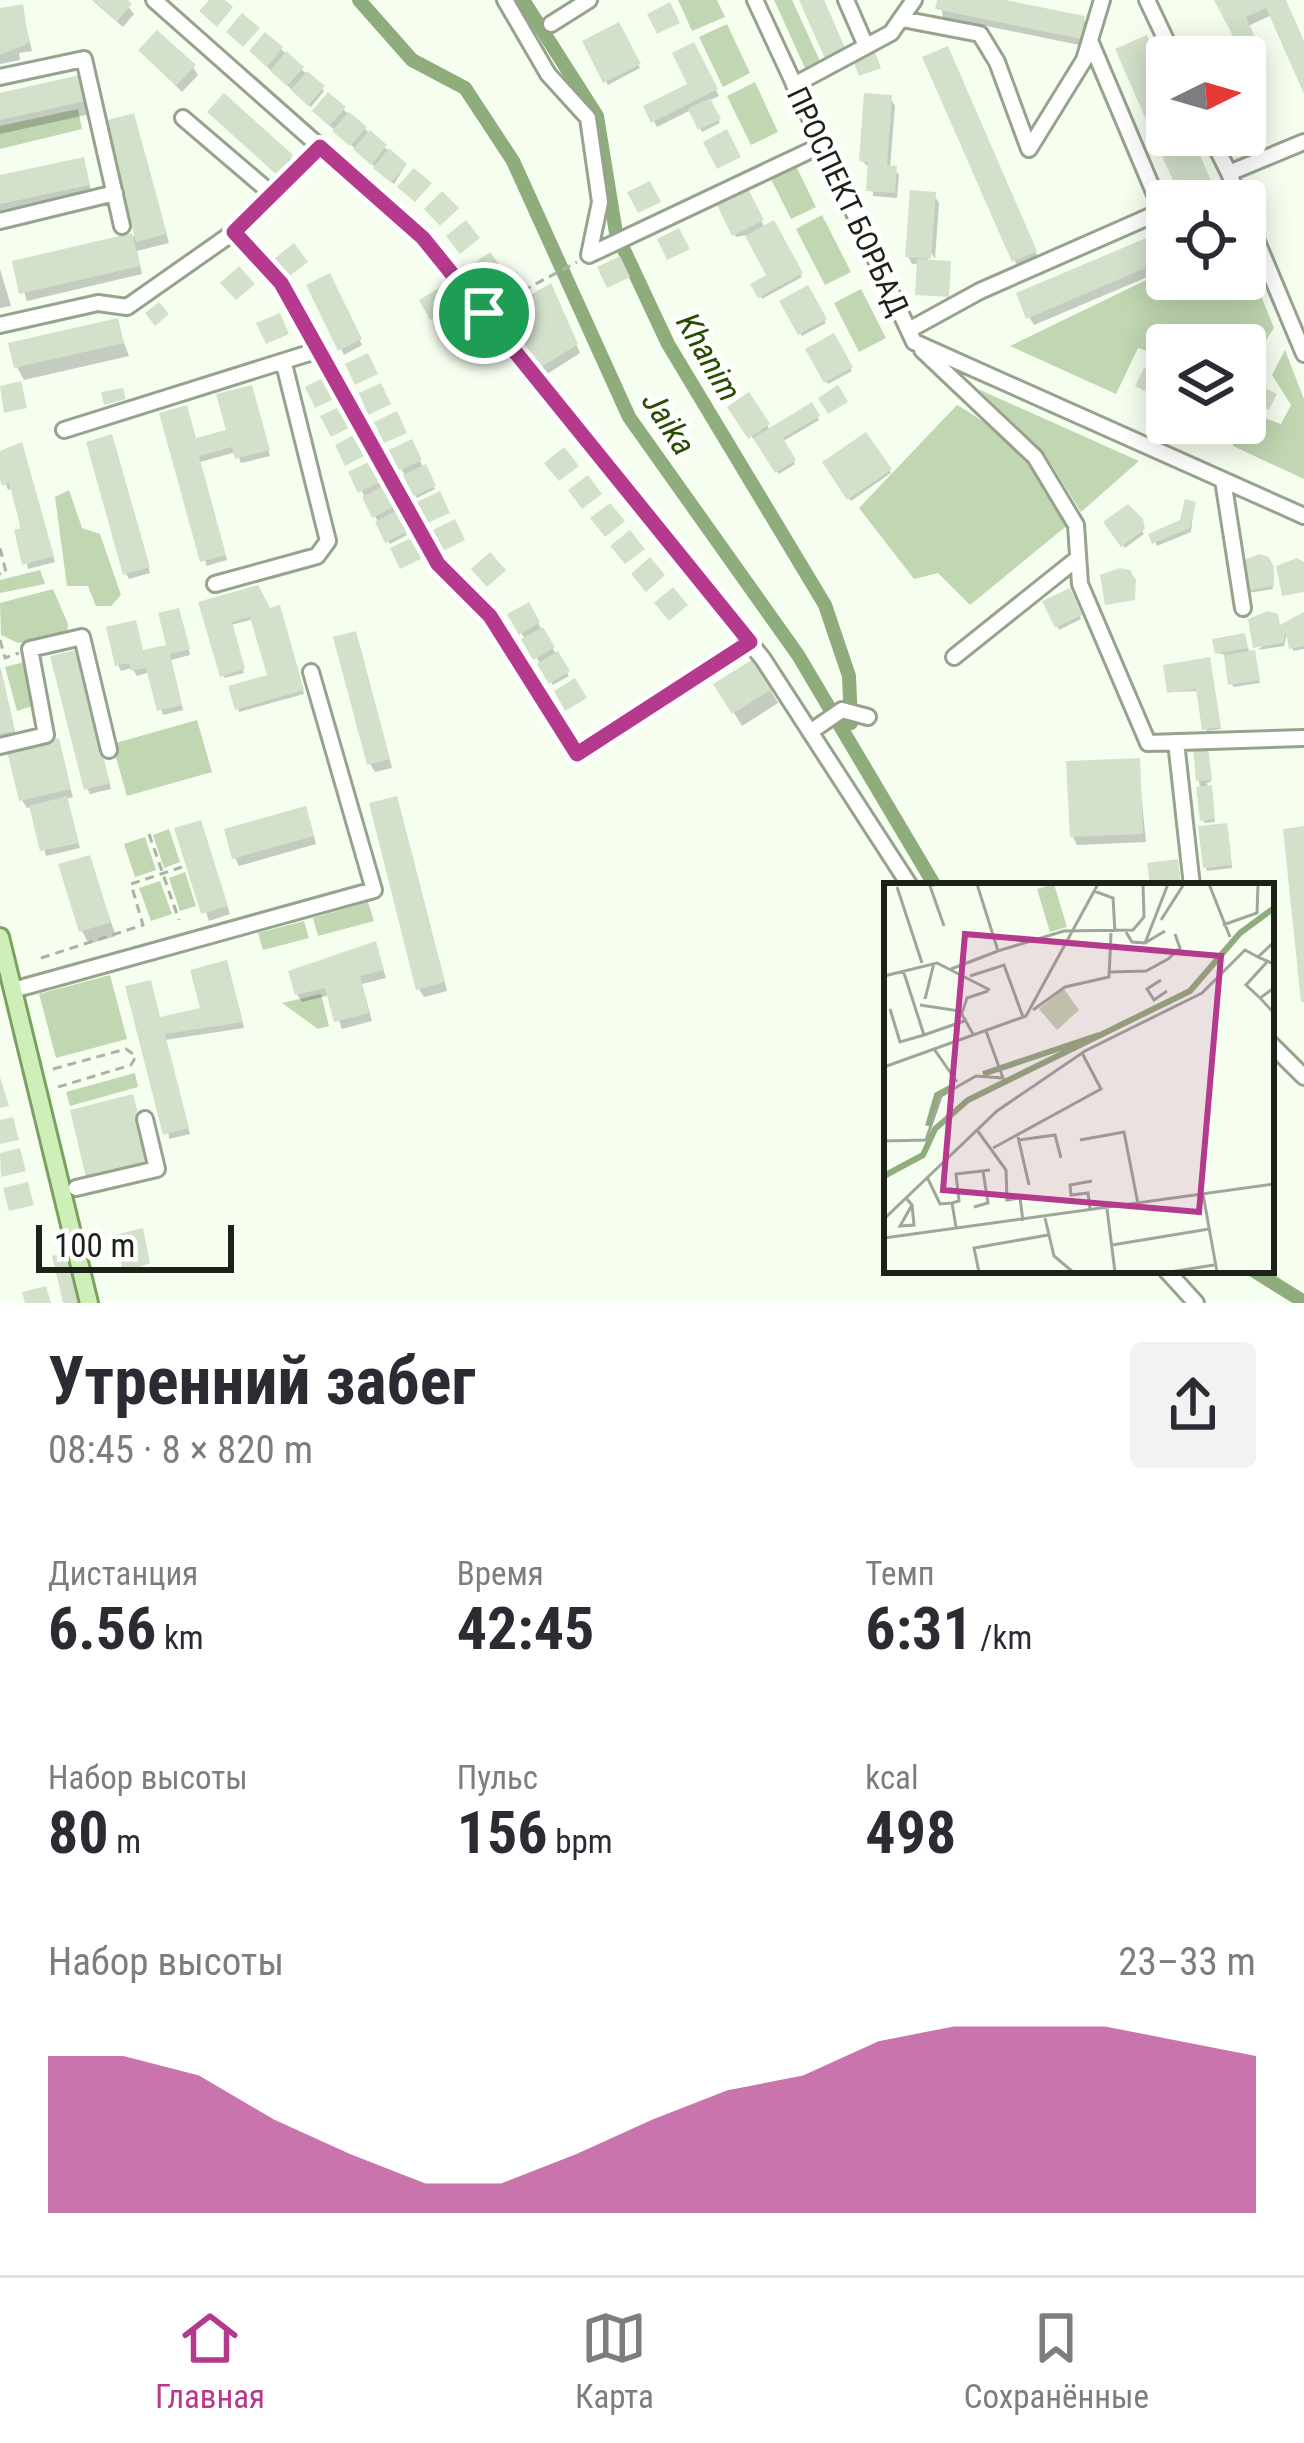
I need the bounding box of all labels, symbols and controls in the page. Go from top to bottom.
north arrow [1146,36,1266,156]
map controls [1146,36,1266,444]
street label: ПРОСПЕКТ БОРБАД [780,81,916,321]
button: locate [1146,180,1266,300]
pin [433,262,535,364]
icon: arrive [451,280,517,346]
water label: Khanim [668,306,750,408]
button: layers [1146,324,1266,444]
water label: Jaika [634,384,704,462]
inset map [884,883,1274,1273]
scale bar [36,1219,234,1272]
text: 100 m [54,1226,135,1265]
button: share [1130,1342,1256,1468]
text: Утренний забег [48,1343,476,1420]
text: 08:45 · 8 × 820 m [48,1427,313,1473]
text: Дистанция [48,1554,198,1593]
text: Время [457,1554,544,1593]
text: Темп [865,1554,935,1593]
text: 6.56 [48,1593,156,1664]
text: 42:45 [457,1593,594,1664]
text: 6:31 [865,1593,973,1664]
text: km [156,1618,204,1657]
text: /km [973,1618,1032,1657]
text: Набор высоты [48,1758,248,1797]
text: Пульс [457,1758,538,1797]
text: kcal [865,1758,919,1797]
text: 80 [48,1797,109,1868]
text: 156 [457,1797,548,1868]
text: 498 [865,1797,956,1868]
text: m [109,1822,141,1861]
text: bpm [548,1822,613,1861]
text: Набор высоты [48,1939,284,1985]
text: 23–33 m [1118,1939,1256,1985]
tab: Главная [155,2305,265,2416]
tab: Карта [575,2305,654,2416]
tab: Сохранённые [964,2305,1149,2416]

